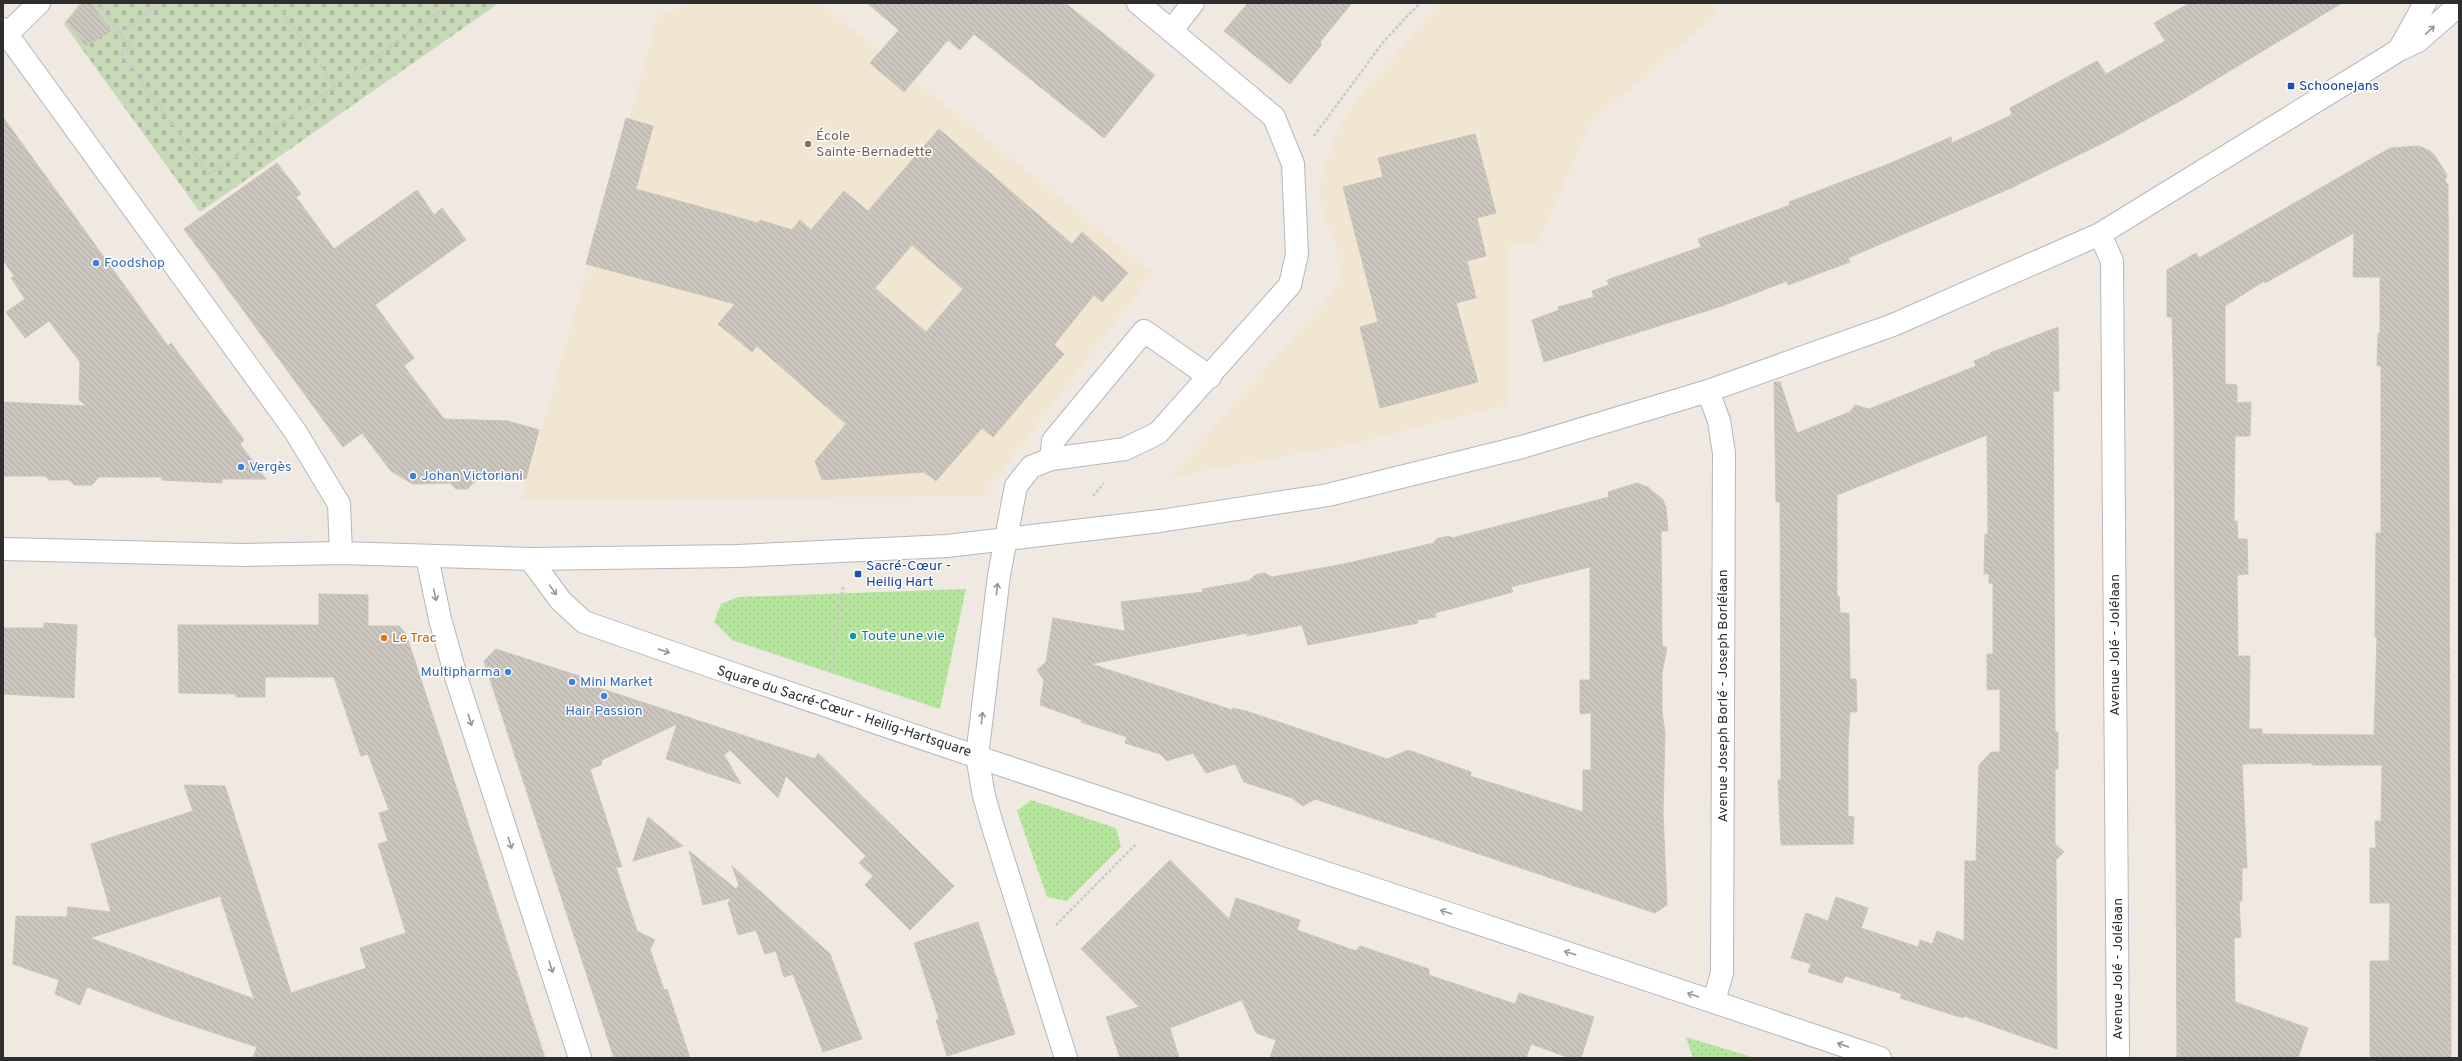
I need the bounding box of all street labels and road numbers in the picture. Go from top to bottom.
street label: Avenue Joseph Borlé - Joseph Borlélaan [1715,569,1732,823]
street label: Avenue Jolé - Jolélaan [2107,574,2124,716]
street label: Square du Sacré-Cœur - Heilig-Hartsquare [715,663,973,761]
street label: Avenue Jolé - Jolélaan [2110,898,2127,1040]

